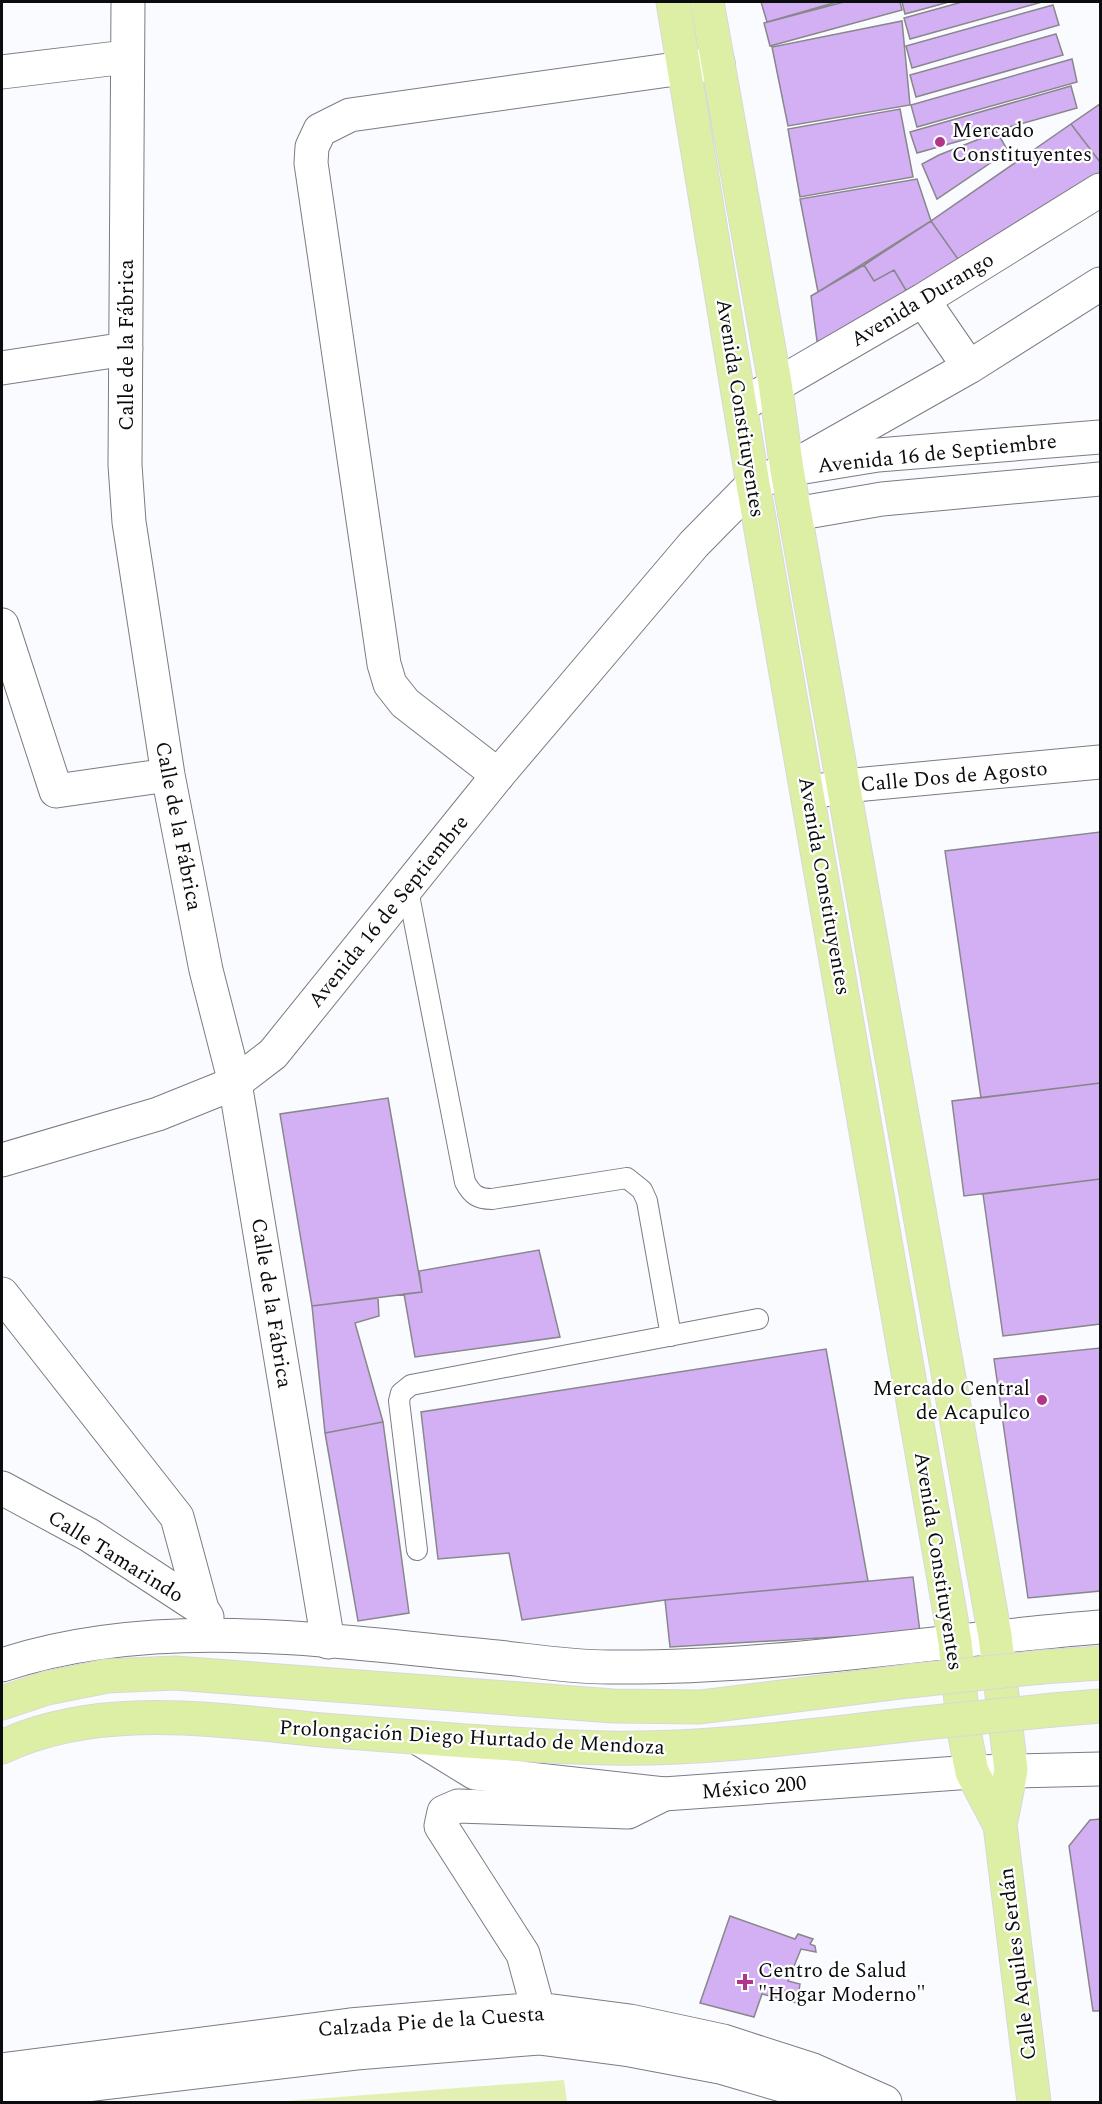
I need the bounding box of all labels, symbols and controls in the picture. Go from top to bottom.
place label: Mercado Constituyentes [952,115,1092,171]
marker: Mercado Constituyentes [933,135,947,149]
street label: Avenida Durango [845,244,1000,355]
street label: Calle de la Fábrica [111,258,143,431]
street label: Avenida Constituyentes [707,296,773,520]
street label: Avenida 16 de Septiembre [816,426,1058,482]
street label: Calle de la Fábrica [146,739,210,914]
street label: Calle Dos de Agosto [859,753,1049,801]
street label: Avenida Constituyentes [789,775,859,998]
street label: Avenida 16 de Septiembre [301,808,477,1015]
street label: Calle de la Fábrica [242,1216,300,1391]
place label: Mercado Central de Acapulco [873,1373,1030,1429]
marker: Mercado Central de Acapulco [1035,1393,1049,1407]
street label: Avenida Constituyentes [905,1449,971,1673]
street label: Calle Tamarindo [41,1502,190,1612]
street label: Prolongación Diego Hurtado de Mendoza [278,1712,666,1764]
street label: México 200 [700,1767,808,1809]
street label: Calle Aquiles Serdán [990,1866,1046,2062]
place label: Centro de Salud "Hogar Moderno" [758,1955,926,2011]
marker: Centro de Salud "Hogar Moderno" [736,1973,754,1991]
street label: Calzada Pie de la Cuesta [317,1998,546,2046]

